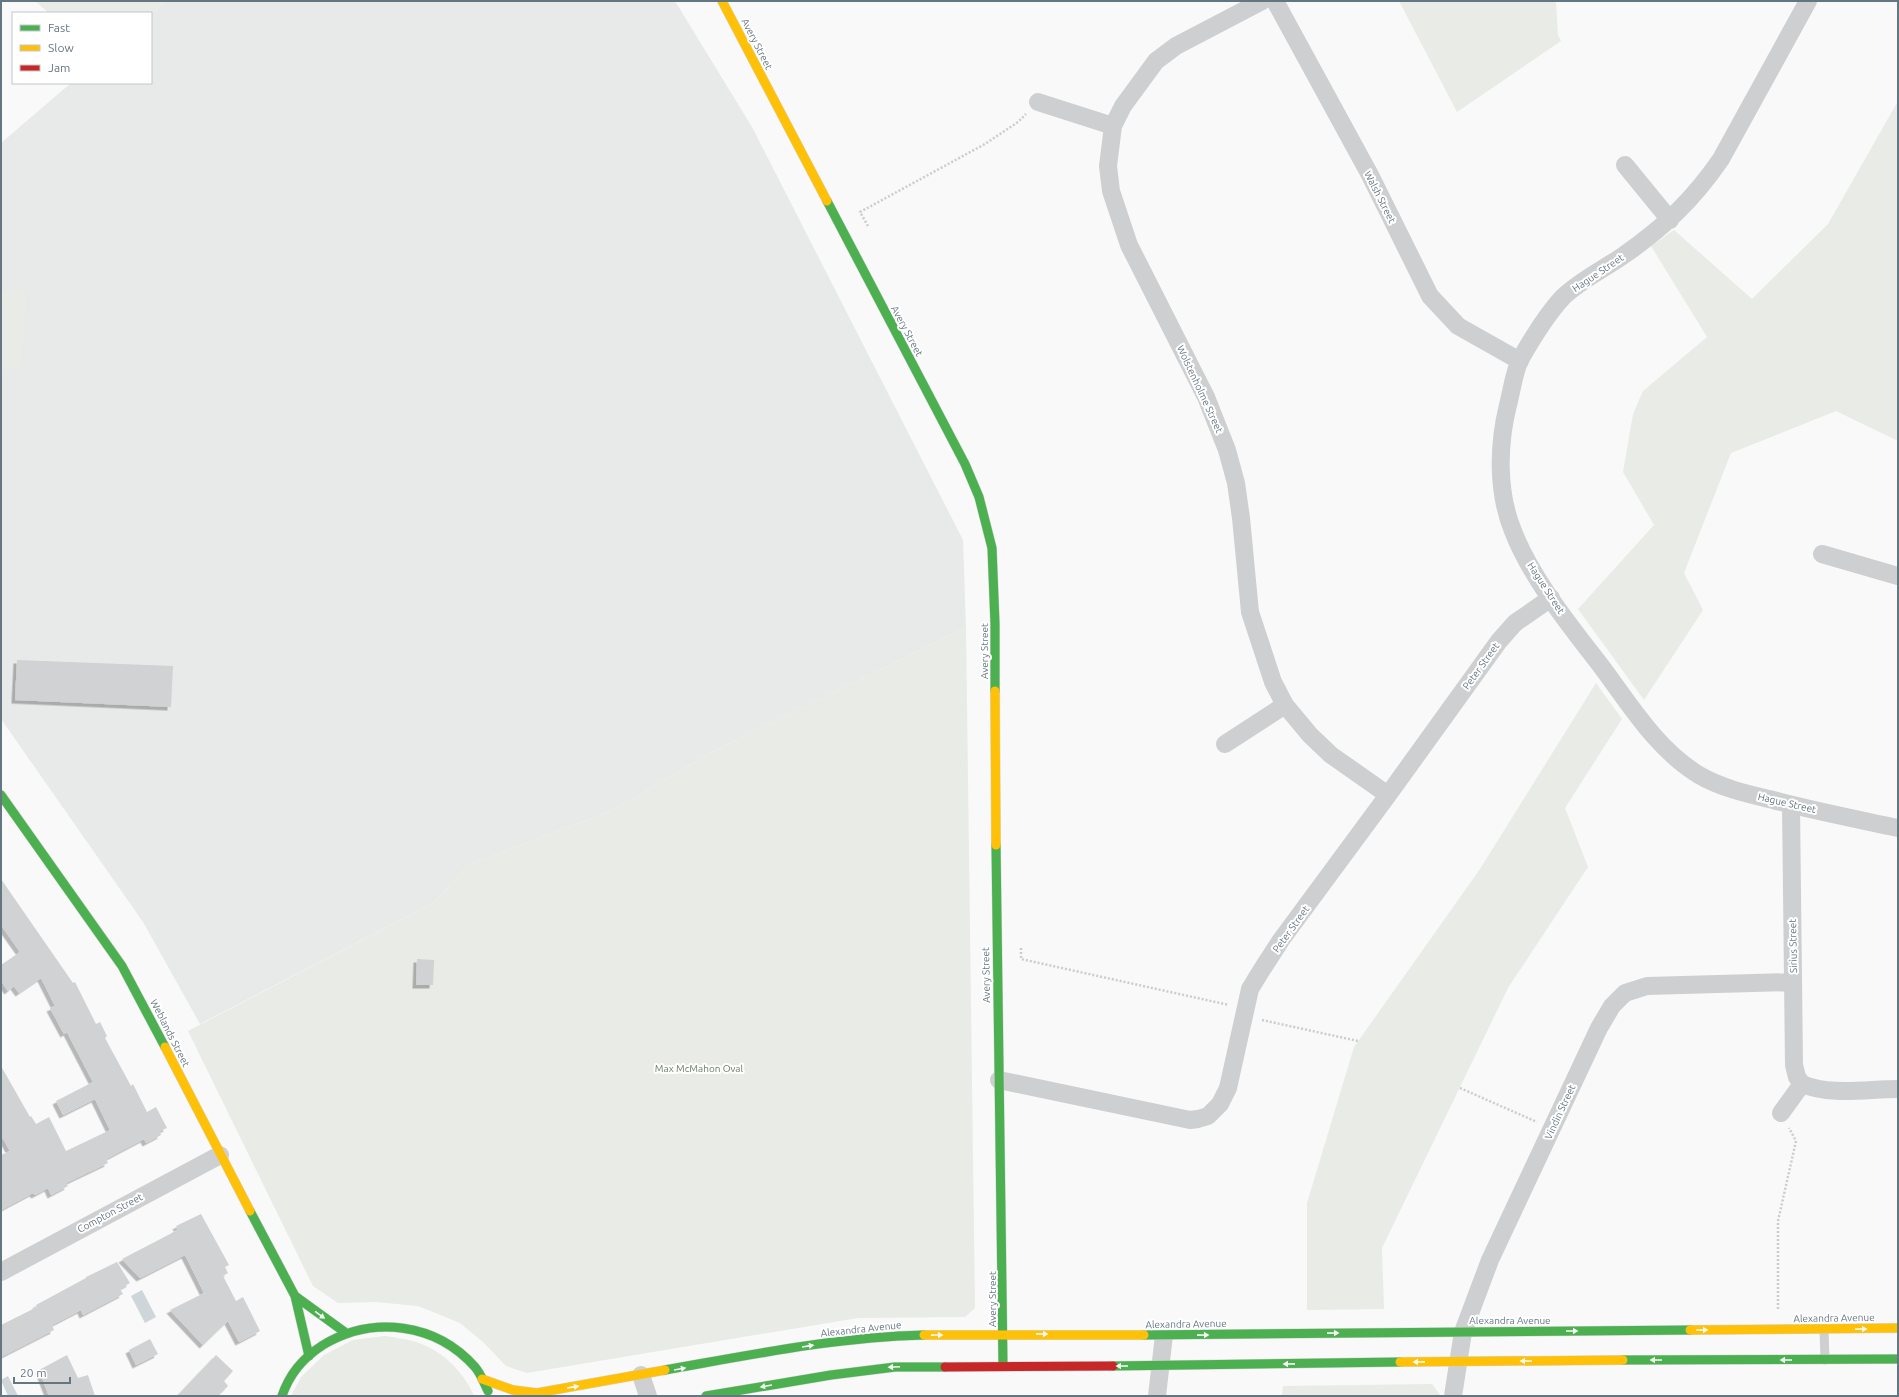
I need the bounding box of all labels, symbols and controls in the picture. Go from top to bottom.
legend [12,12,152,84]
street label: Avery Street [739,17,775,71]
text: Fast [48,21,70,34]
text: Slow [48,41,74,54]
text: Jam [48,61,70,74]
street label: Walsh Street [1362,169,1398,225]
street label: Hague Street [1570,252,1626,294]
street label: Avery Street [889,304,925,358]
street label: Wolstenholme Street [1175,343,1225,435]
street label: Hague Street [1525,560,1567,616]
street label: Avery Street [979,623,990,679]
street label: Peter Street [1460,641,1502,691]
street label: Hague Street [1757,791,1817,815]
street label: Peter Street [1270,904,1312,954]
street label: Sirius Street [1787,919,1799,973]
street label: Avery Street [980,947,992,1003]
street label: Weblands Street [148,997,192,1069]
park label: Max McMahon Oval [655,1063,744,1074]
street label: Vindin Street [1543,1083,1577,1141]
street label: Compton Street [76,1191,144,1235]
street label: Avery Street [987,1271,998,1327]
one-way arrow [315,1311,326,1319]
street label: Alexandra Avenue [1793,1312,1875,1324]
street label: Alexandra Avenue [1469,1315,1551,1326]
street label: Alexandra Avenue [1145,1318,1227,1330]
street label: Alexandra Avenue [820,1319,902,1339]
one-way arrow [1855,1326,1868,1332]
one-way arrow [1696,1327,1709,1333]
one-way arrow [1566,1328,1579,1334]
one-way arrow [1327,1330,1340,1336]
one-way arrow [1036,1331,1049,1337]
one-way arrow [931,1332,944,1338]
one-way arrow [1197,1332,1210,1338]
one-way arrow [802,1343,814,1349]
one-way arrow [1649,1357,1662,1363]
one-way arrow [1779,1357,1792,1363]
one-way arrow [1413,1358,1425,1365]
one-way arrow [1519,1358,1532,1364]
scale bar [14,1359,70,1385]
one-way arrow [1283,1360,1295,1367]
one-way arrow [1115,1363,1128,1369]
one-way arrow [887,1364,900,1370]
one-way arrow [674,1365,686,1371]
text: 20 m [20,1366,47,1379]
one-way arrow [567,1383,579,1389]
one-way arrow [760,1383,772,1389]

